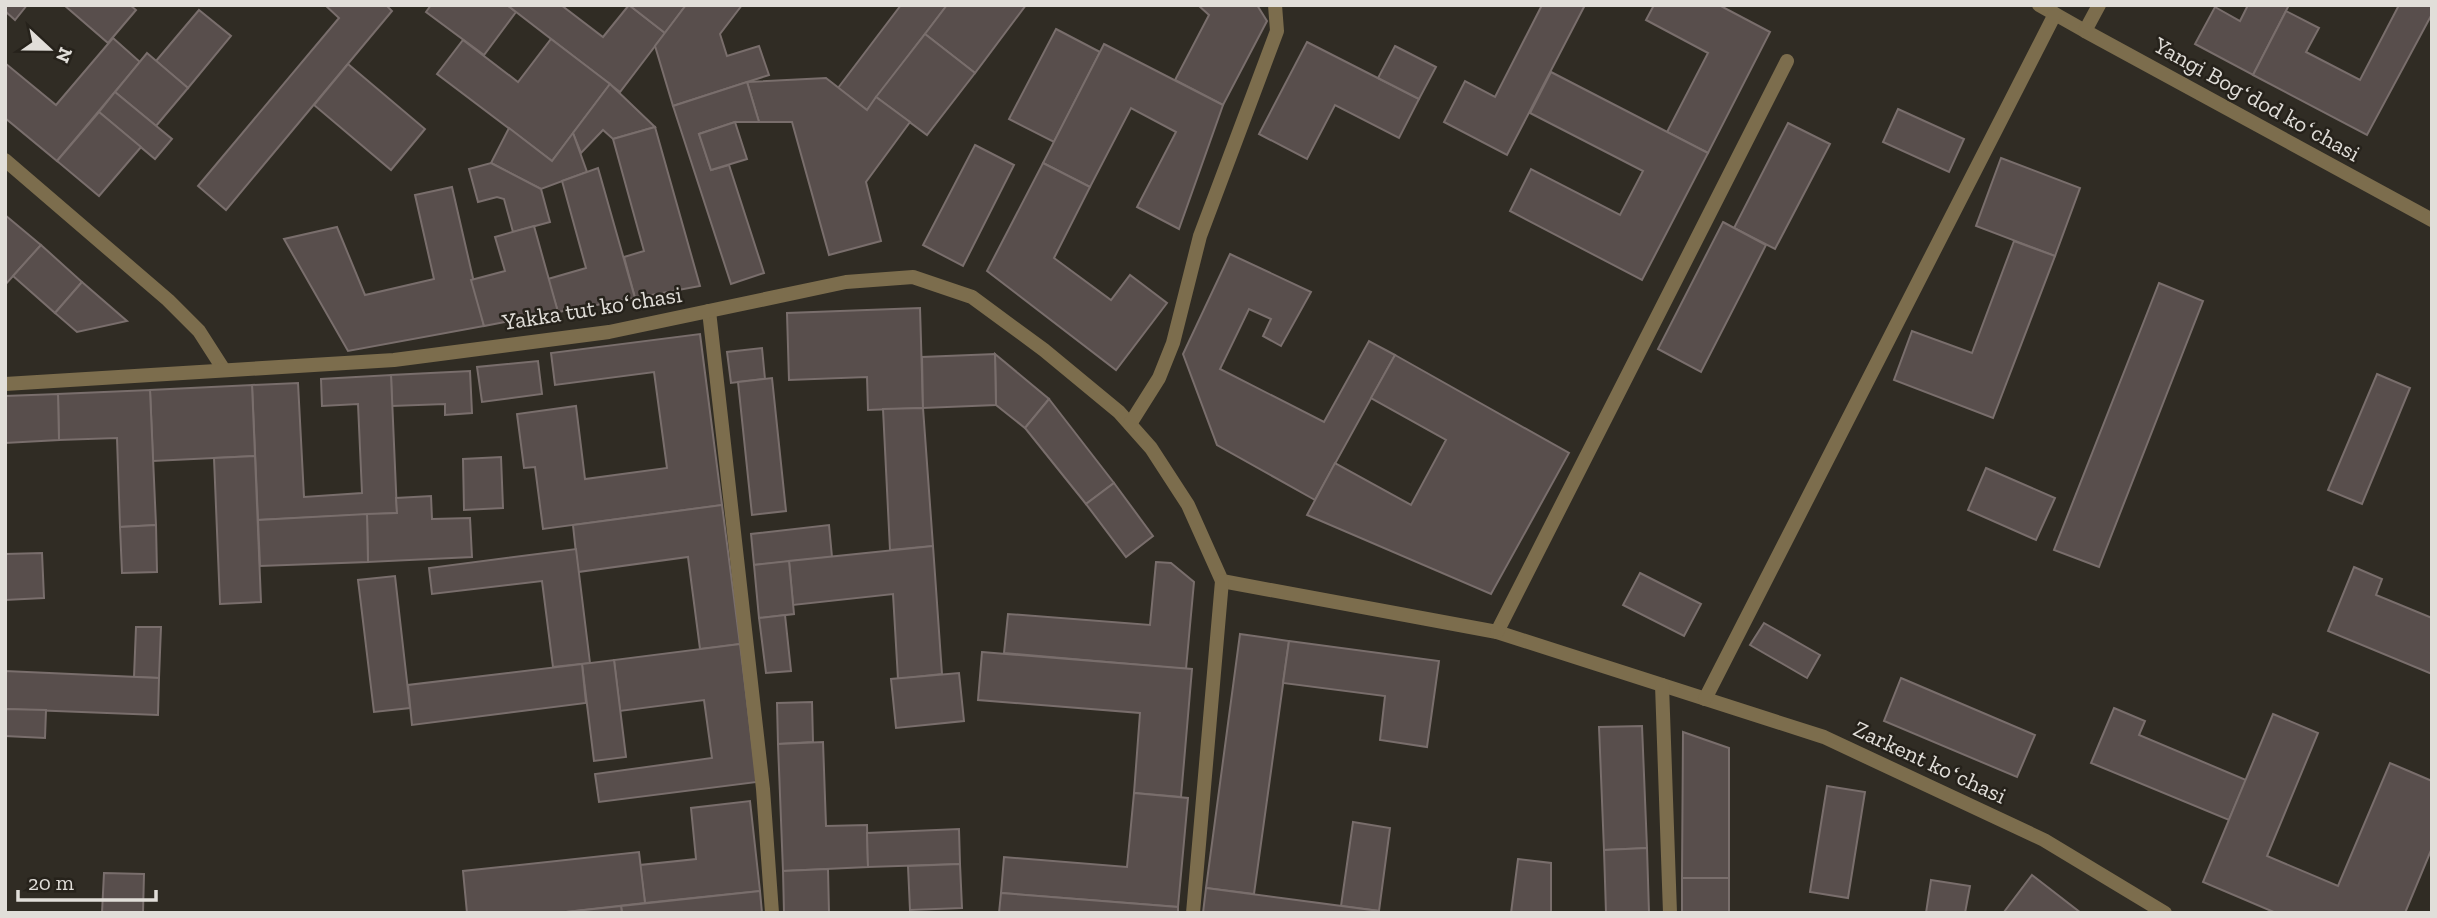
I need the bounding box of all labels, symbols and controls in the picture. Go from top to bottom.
north arrow [14,14,84,84]
street label: Yangi Bogʻdod koʻchasi [2148,30,2365,167]
text: N [51,44,78,66]
street label: Yakka tut koʻchasi [499,280,684,336]
street label: Zarkent koʻchasi [1849,714,2011,810]
scale bar [18,858,156,902]
text: 20 m [28,870,74,895]

